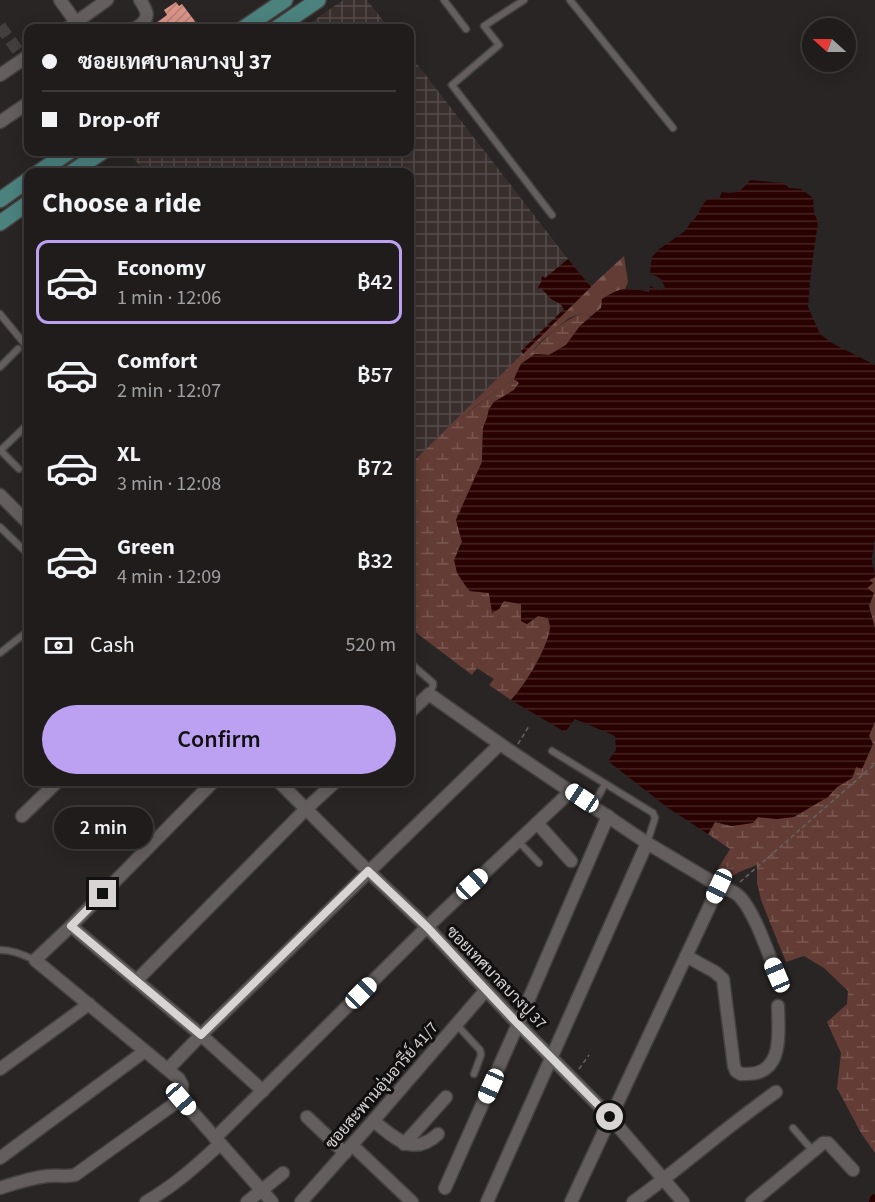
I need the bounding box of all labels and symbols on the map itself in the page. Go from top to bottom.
north arrow [802,18,856,72]
car [562,780,602,816]
callout: 2 min [54,807,152,849]
car [453,865,491,903]
car [703,866,735,906]
route end [89,880,116,907]
street label: ซอยเทศบาลบางปู 37 [441,921,551,1034]
car [762,955,792,995]
car [342,974,380,1012]
street label: ซอยสะพานอุ่นอารีย์ 41/7 [319,1016,443,1154]
car [475,1066,507,1106]
car [162,1080,200,1118]
route start [596,1103,623,1130]

